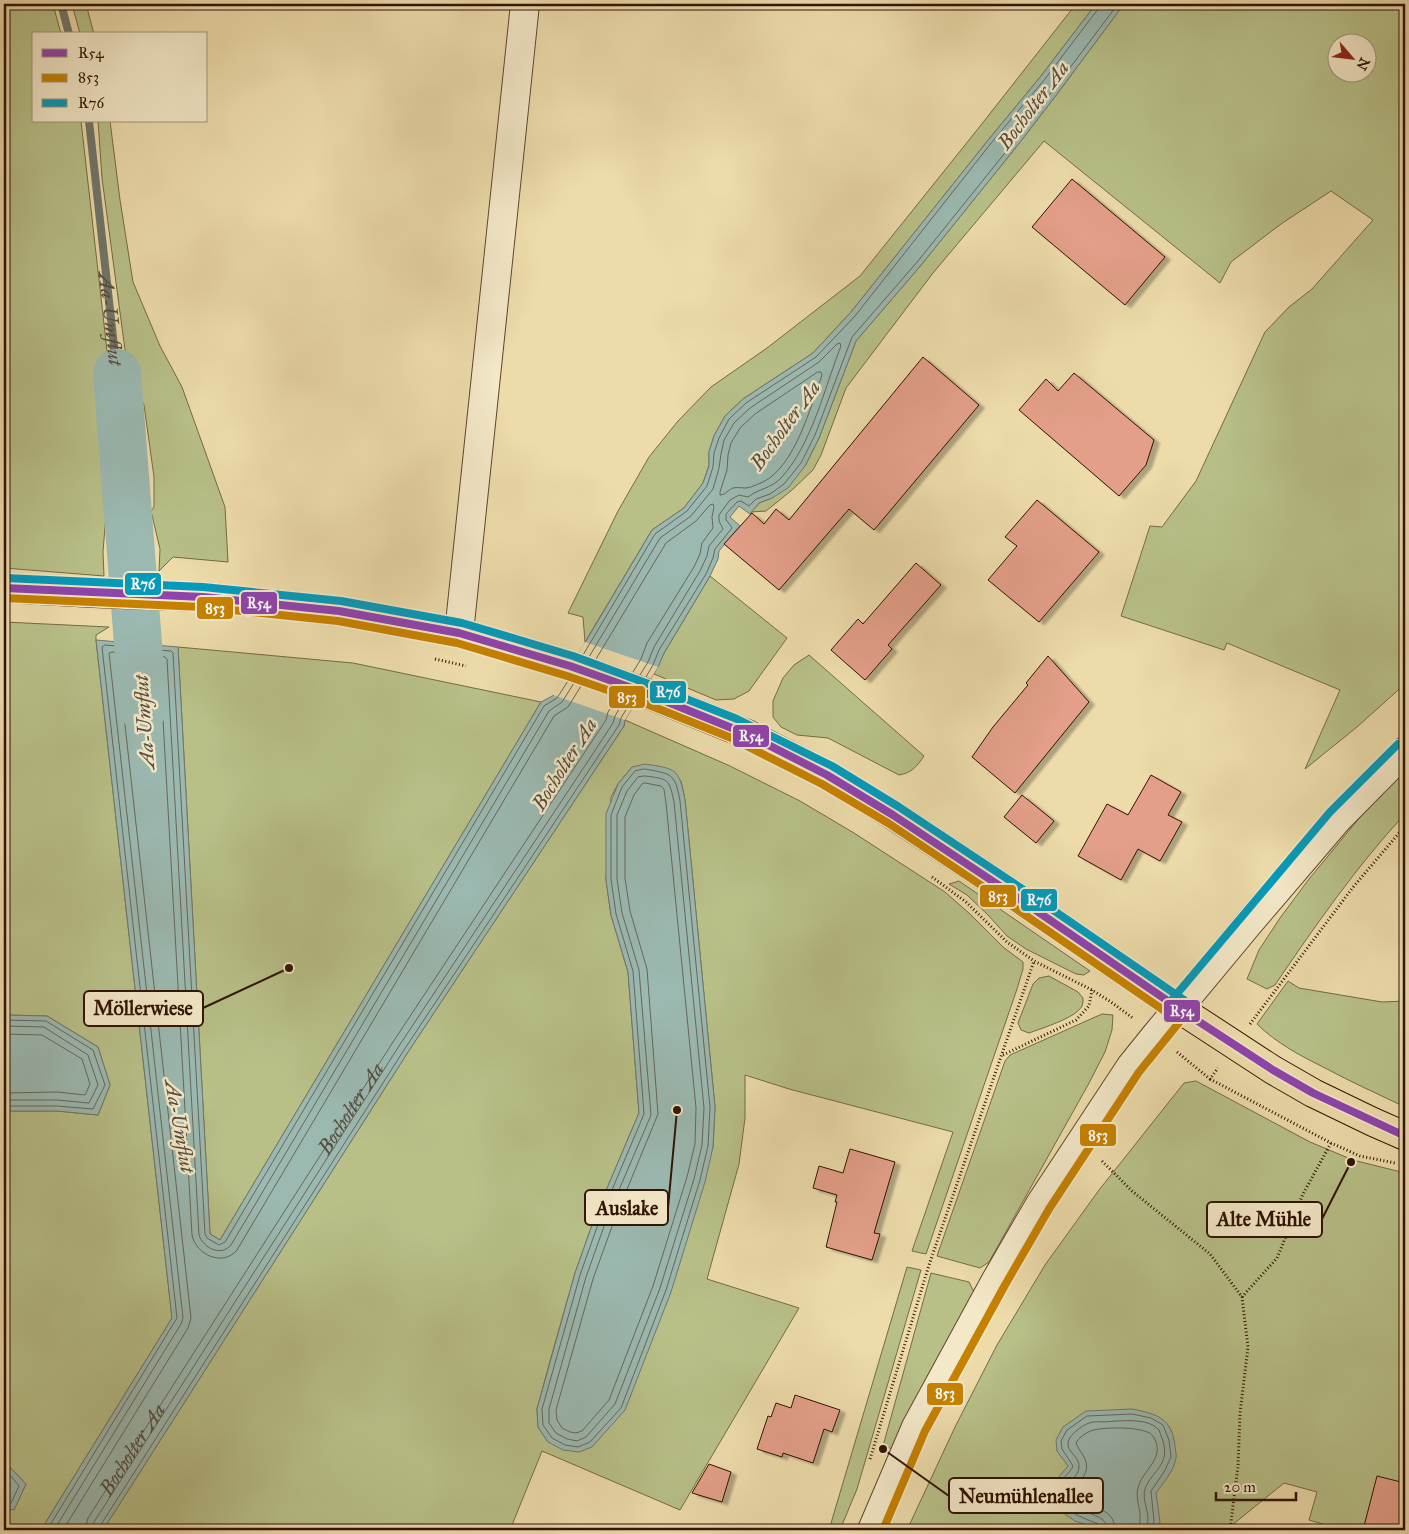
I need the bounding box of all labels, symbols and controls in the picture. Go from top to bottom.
legend [32,32,208,122]
north arrow [1326,32,1376,82]
text: R54 [78,44,104,62]
text: N [1353,55,1373,73]
water label: Bocholter Aa [992,56,1074,155]
text: 853 [78,68,99,86]
text: R76 [78,94,106,112]
water label: Aa-Umflut [94,269,128,369]
water label: Bocholter Aa [744,376,825,475]
line badge: R76 [124,572,162,596]
text: R76 [131,576,156,593]
line badge: R54 [240,591,278,615]
text: R54 [247,595,272,613]
line badge: 853 [196,596,234,620]
text: 853 [205,600,225,618]
water label: Aa-Umflut [129,672,161,772]
line badge: R76 [649,680,687,704]
text: R76 [656,684,681,701]
line badge: 853 [608,685,646,709]
text: 853 [617,689,637,707]
water label: Bocholter Aa [526,714,602,815]
line badge: R54 [732,724,770,748]
text: R54 [739,728,764,746]
line badge: 853 [979,884,1017,908]
text: 853 [988,888,1008,906]
line badge: R76 [1020,888,1058,912]
text: R76 [1027,892,1052,909]
callout: Möllerwiese [84,991,203,1026]
text: Möllerwiese [93,996,194,1020]
line badge: R54 [1163,999,1201,1023]
text: R54 [1170,1003,1195,1021]
water label: Bocholter Aa [312,1058,389,1159]
water label: Aa-Umflut [158,1076,200,1176]
line badge: 853 [1079,1123,1117,1147]
text: 853 [1088,1127,1108,1145]
callout: Auslake [585,1190,668,1225]
text: Auslake [594,1196,659,1220]
callout: Alte Mühle [1207,1202,1322,1237]
text: Alte Mühle [1215,1207,1312,1231]
line badge: 853 [926,1382,964,1406]
text: 853 [935,1385,955,1403]
water label: Bocholter Aa [93,1399,170,1500]
scale bar [1216,1469,1296,1501]
callout: Neumühlenallee [949,1478,1103,1513]
text: 20 m [1224,1478,1256,1496]
text: Neumühlenallee [959,1484,1094,1508]

